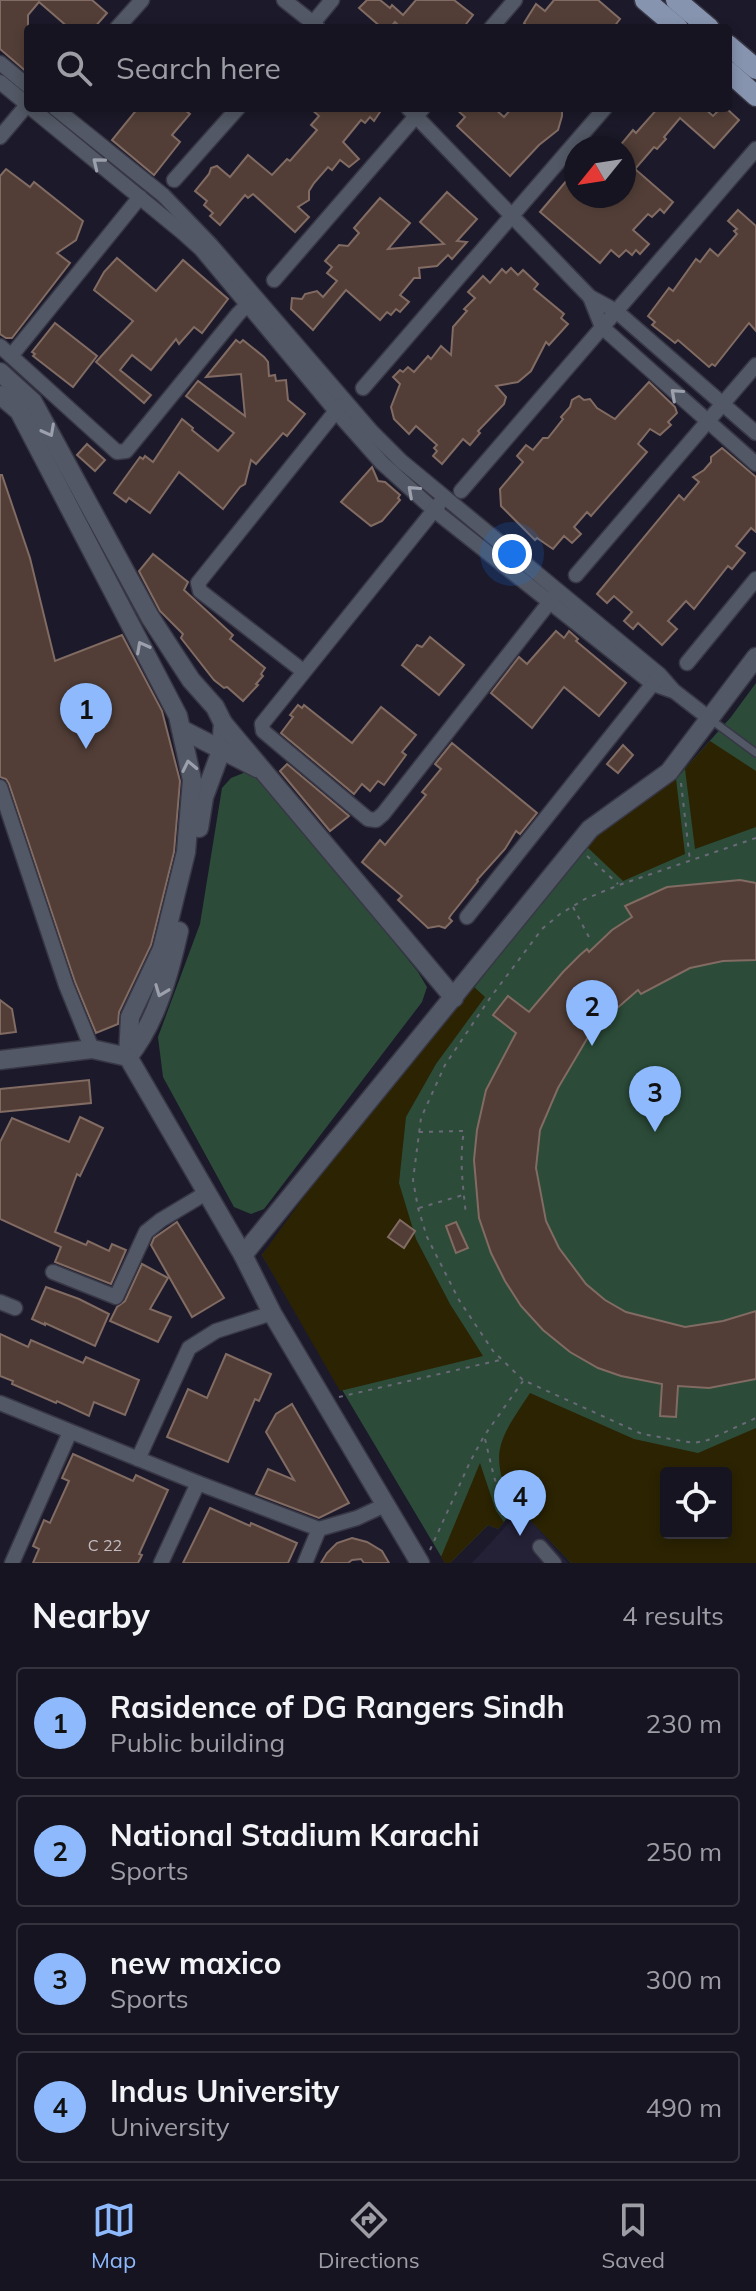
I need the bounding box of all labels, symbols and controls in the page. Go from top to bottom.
search box [24,24,732,112]
icon: search [52,46,96,90]
text: Search here [116,49,281,87]
north arrow [564,136,636,208]
one-way arrow [93,158,107,173]
one-way arrow [671,389,686,403]
one-way arrow [40,423,55,437]
one-way arrow [407,486,422,500]
your location [492,534,532,574]
one-way arrow [136,640,151,655]
pin: 1 [60,683,112,749]
one-way arrow [181,760,198,773]
pin: 2 [566,980,618,1046]
one-way arrow [154,983,171,997]
pin: 3 [629,1066,681,1132]
map controls [660,1467,732,1539]
button: locate [660,1467,732,1539]
pin: 4 [494,1470,546,1536]
house number: C 22 [88,1535,122,1555]
text: Nearby [32,1594,150,1637]
text: 4 results [622,1599,724,1632]
text: Rasidence of DG Rangers Sindh [110,1688,565,1726]
text: 1 [52,1707,68,1740]
text: 230 m [646,1707,722,1740]
text: Public building [110,1726,285,1759]
text: National Stadium Karachi [110,1816,479,1854]
text: 2 [52,1835,68,1868]
text: 250 m [646,1835,722,1868]
text: Sports [110,1854,189,1887]
text: new maxico [110,1944,281,1982]
text: 3 [52,1963,68,1996]
text: 300 m [646,1963,722,1996]
text: Sports [110,1982,189,2015]
text: Indus University [110,2072,339,2110]
text: 4 [52,2091,68,2124]
text: 490 m [646,2091,722,2124]
text: University [110,2110,230,2143]
tab: Map [91,2198,136,2274]
tab: Directions [318,2198,420,2274]
tab: Saved [602,2198,665,2274]

